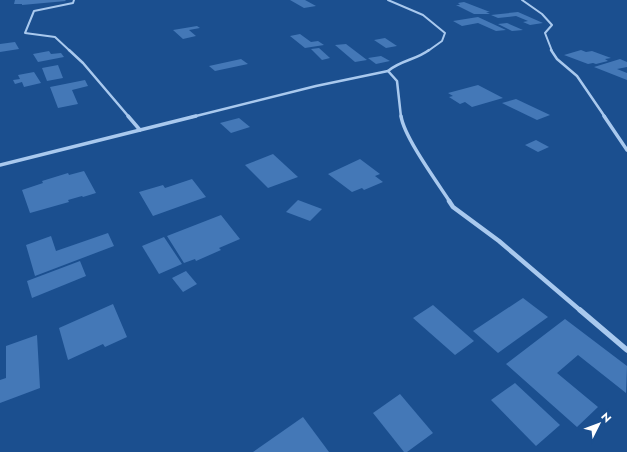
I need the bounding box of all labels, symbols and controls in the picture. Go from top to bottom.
north arrow [579,404,619,444]
text: N [598,409,615,426]

